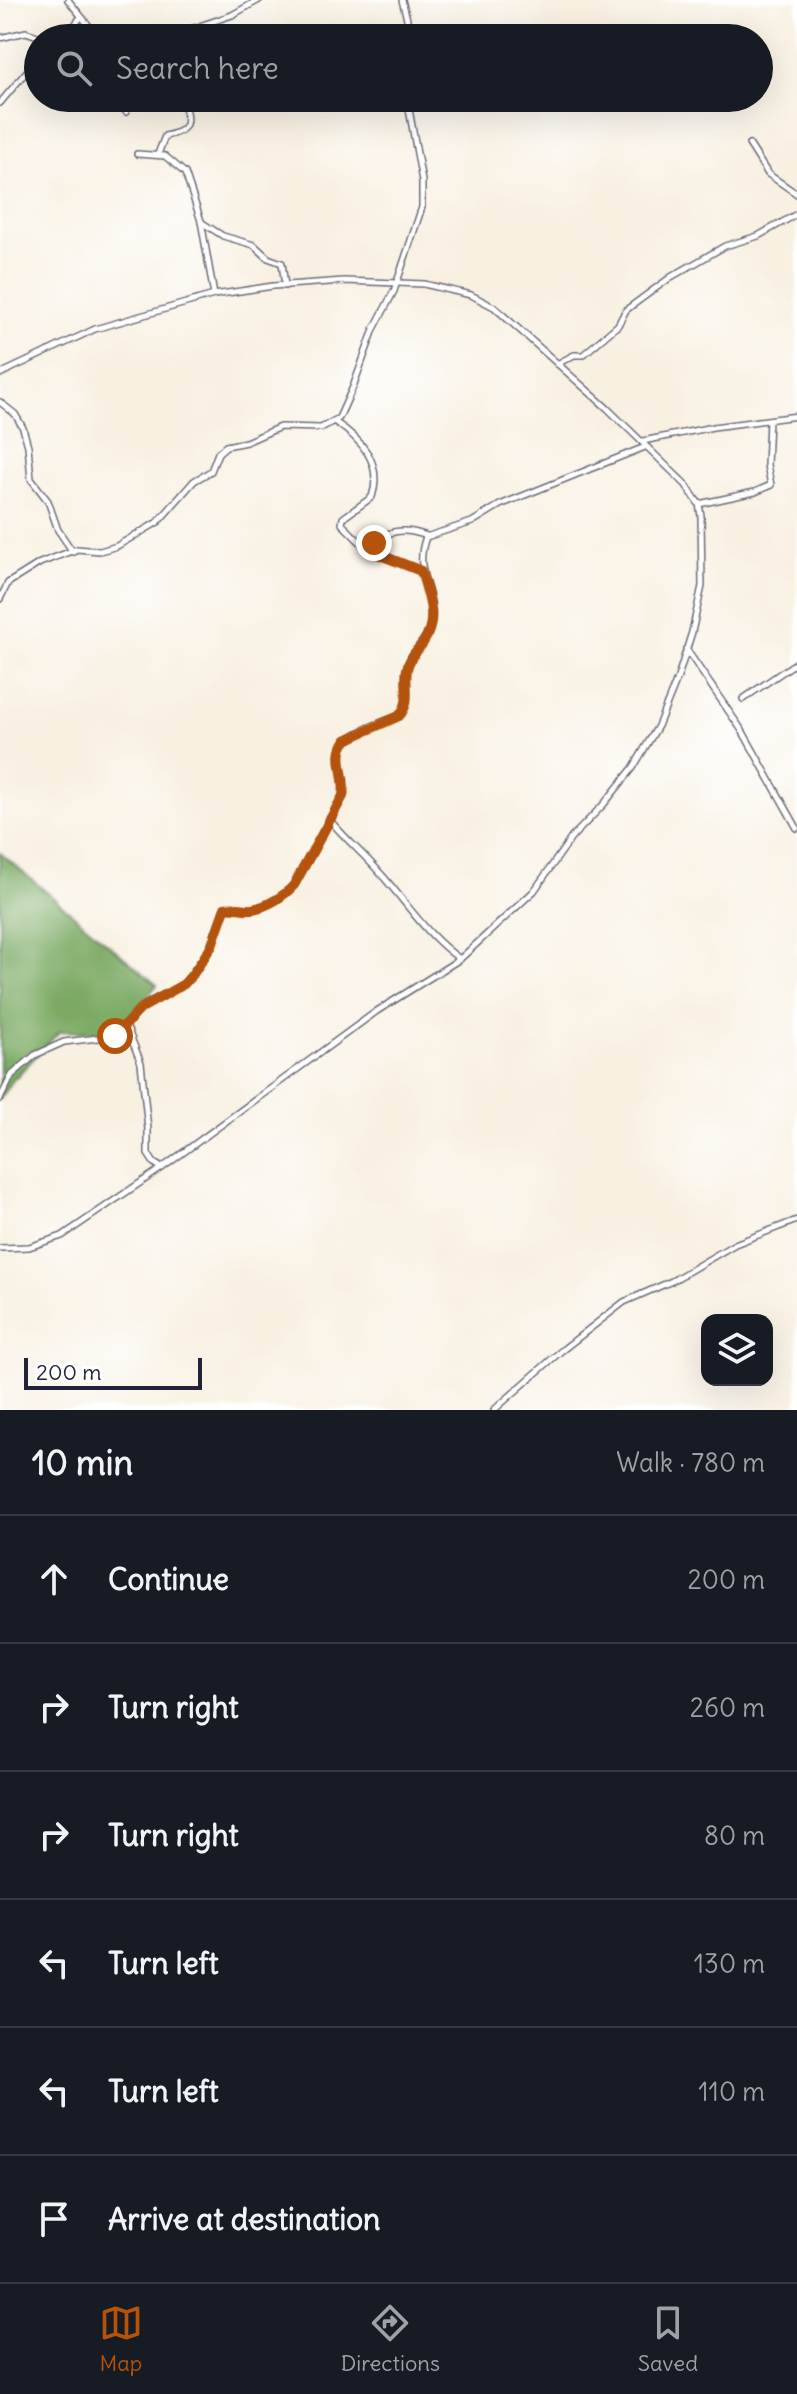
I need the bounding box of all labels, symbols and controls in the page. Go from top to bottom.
search box [24,24,773,112]
icon: search [52,46,96,90]
text: Search here [116,49,279,87]
route end [356,525,392,561]
route start [97,1018,133,1054]
map controls [701,1314,773,1386]
button: layers [701,1314,773,1386]
scale bar [24,1354,202,1390]
text: 200 m [36,1358,102,1386]
text: 10 min [32,1441,133,1484]
text: Walk · 780 m [616,1446,765,1479]
icon: ahead [32,1557,76,1601]
text: Continue [108,1560,229,1598]
text: 200 m [688,1563,765,1596]
icon: right [32,1685,76,1729]
text: Turn right [108,1688,239,1726]
text: 260 m [690,1691,765,1724]
icon: right [32,1813,76,1857]
text: Turn right [108,1816,239,1854]
text: 80 m [704,1819,765,1852]
icon: left [32,1941,76,1985]
text: Turn left [108,1944,219,1982]
text: 130 m [694,1947,765,1980]
icon: left [32,2069,76,2113]
text: Turn left [108,2072,219,2110]
text: 110 m [698,2075,765,2108]
icon: arrive [32,2197,76,2241]
text: Arrive at destination [108,2200,380,2238]
tab: Map [99,2301,143,2377]
tab: Directions [341,2301,440,2377]
tab: Saved [638,2301,698,2377]

